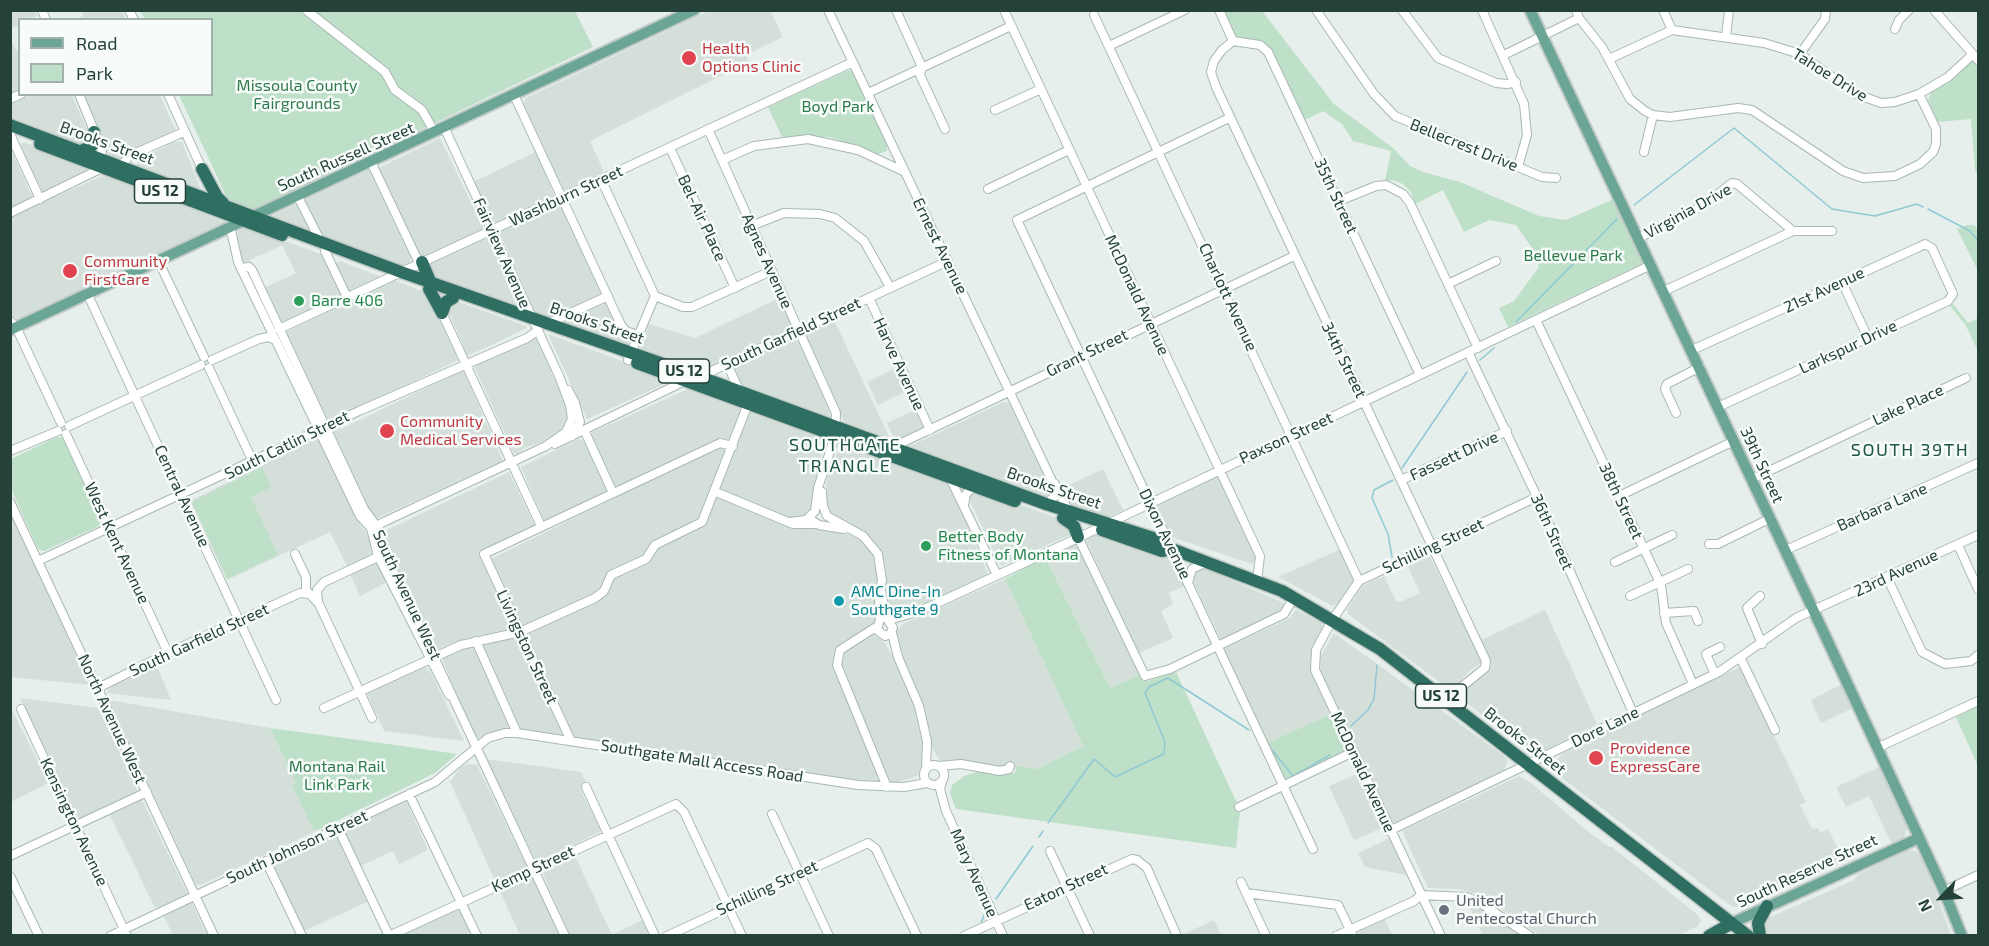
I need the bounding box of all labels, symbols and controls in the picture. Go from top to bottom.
legend [18,18,213,96]
text: Road [76,32,117,54]
place label: Health Options Clinic [702,39,801,77]
street label: Tahoe Drive [1789,44,1871,106]
marker: Health Options Clinic [680,49,698,67]
text: Park [76,62,113,84]
park label: Missoula County Fairgrounds [237,76,357,114]
park label: Boyd Park [802,97,874,117]
street label: Bellecrest Drive [1407,115,1521,175]
street label: Brooks Street [57,117,157,169]
street label: South Russell Street [275,118,417,196]
street label: 35th Street [1310,155,1362,237]
street label: Washburn Street [506,161,626,231]
street label: Bel-Air Place [674,172,730,264]
road number: US 12 [134,179,186,203]
street label: Virginia Drive [1641,179,1735,243]
street label: Fairview Avenue [469,195,535,311]
street label: Ernest Avenue [908,195,972,297]
street label: Agnes Avenue [737,210,797,312]
street label: McDonald Avenue [1101,232,1173,358]
street label: Charlott Avenue [1195,240,1261,354]
park label: Bellevue Park [1523,246,1623,266]
place label: Community FirstCare [84,252,167,290]
marker: Community FirstCare [61,262,79,280]
street label: 21st Avenue [1781,263,1867,317]
place label: Barre 406 [311,291,383,311]
street label: South Garfield Street [718,293,864,375]
marker: Barre 406 [292,294,306,308]
street label: Brooks Street [547,298,647,348]
street label: Harve Avenue [869,315,929,413]
street label: Larkspur Drive [1796,316,1900,378]
street label: 34th Street [1317,319,1371,401]
street label: Grant Street [1043,325,1131,381]
road number: US 12 [658,359,710,383]
street label: Lake Place [1869,380,1947,430]
street label: South Catlin Street [222,407,352,483]
street label: Paxson Street [1236,408,1336,468]
place label: Community Medical Services [400,412,522,450]
marker: Community Medical Services [378,422,396,440]
street label: 39th Street [1736,424,1788,506]
street label: Fassett Drive [1407,427,1501,485]
district label: SOUTHGATE TRIANGLE [789,434,901,476]
district label: SOUTH 39TH [1851,439,1969,461]
street label: Central Avenue [150,442,214,550]
street label: 38th Street [1595,460,1647,542]
street label: Brooks Street [1004,463,1104,513]
street label: West Kent Avenue [80,479,154,607]
street label: Barbara Lane [1834,479,1930,535]
street label: Dixon Avenue [1135,486,1195,582]
street label: 36th Street [1527,491,1577,573]
street label: Schilling Street [1379,514,1487,578]
street label: South Avenue West [368,527,446,663]
place label: Better Body Fitness of Montana [938,527,1078,565]
marker: Better Body Fitness of Montana [919,539,933,553]
street label: 23rd Avenue [1851,545,1941,601]
place label: AMC Dine-In Southgate 9 [851,582,941,620]
street label: Livingston Street [492,587,562,707]
marker: AMC Dine-In Southgate 9 [832,594,846,608]
street label: South Garfield Street [126,599,272,681]
street label: North Avenue West [74,651,150,787]
road number: US 12 [1416,684,1466,708]
street label: Dore Lane [1568,702,1642,752]
street label: Brooks Street [1480,703,1570,779]
street label: McDonald Avenue [1327,709,1399,835]
street label: Southgate Mall Access Road [599,735,805,787]
place label: Providence ExpressCare [1610,739,1700,777]
marker: Providence ExpressCare [1587,749,1605,767]
street label: Kensington Avenue [36,755,112,889]
park label: Montana Rail Link Park [289,757,385,795]
street label: South Johnson Street [223,806,371,888]
street label: Mary Avenue [946,826,1002,920]
street label: South Reserve Street [1734,830,1880,912]
street label: Kemp Street [489,841,577,897]
street label: Schilling Street [713,856,821,920]
street label: Eaton Street [1021,859,1111,915]
north arrow [1911,868,1971,928]
place label: United Pentecostal Church [1456,891,1597,929]
text: N [1913,897,1935,915]
marker: United Pentecostal Church [1437,903,1451,917]

